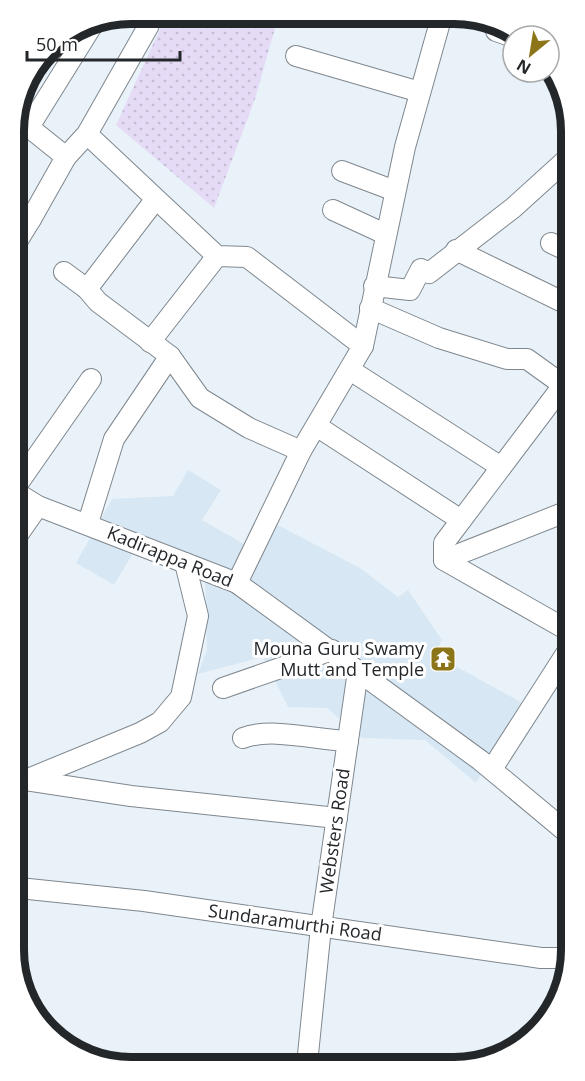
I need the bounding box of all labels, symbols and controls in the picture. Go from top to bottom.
scale bar [27,24,180,62]
north arrow [501,24,561,84]
text: 50 m [36,32,78,56]
text: N [512,54,535,80]
street label: Kadirappa Road [104,520,237,592]
place label: Mouna Guru Swamy Mutt and Temple [254,636,425,681]
temple icon: Mouna Guru Swamy Mutt and Temple [428,644,458,674]
street label: Websters Road [313,767,355,895]
street label: Sundaramurthi Road [207,898,383,946]

